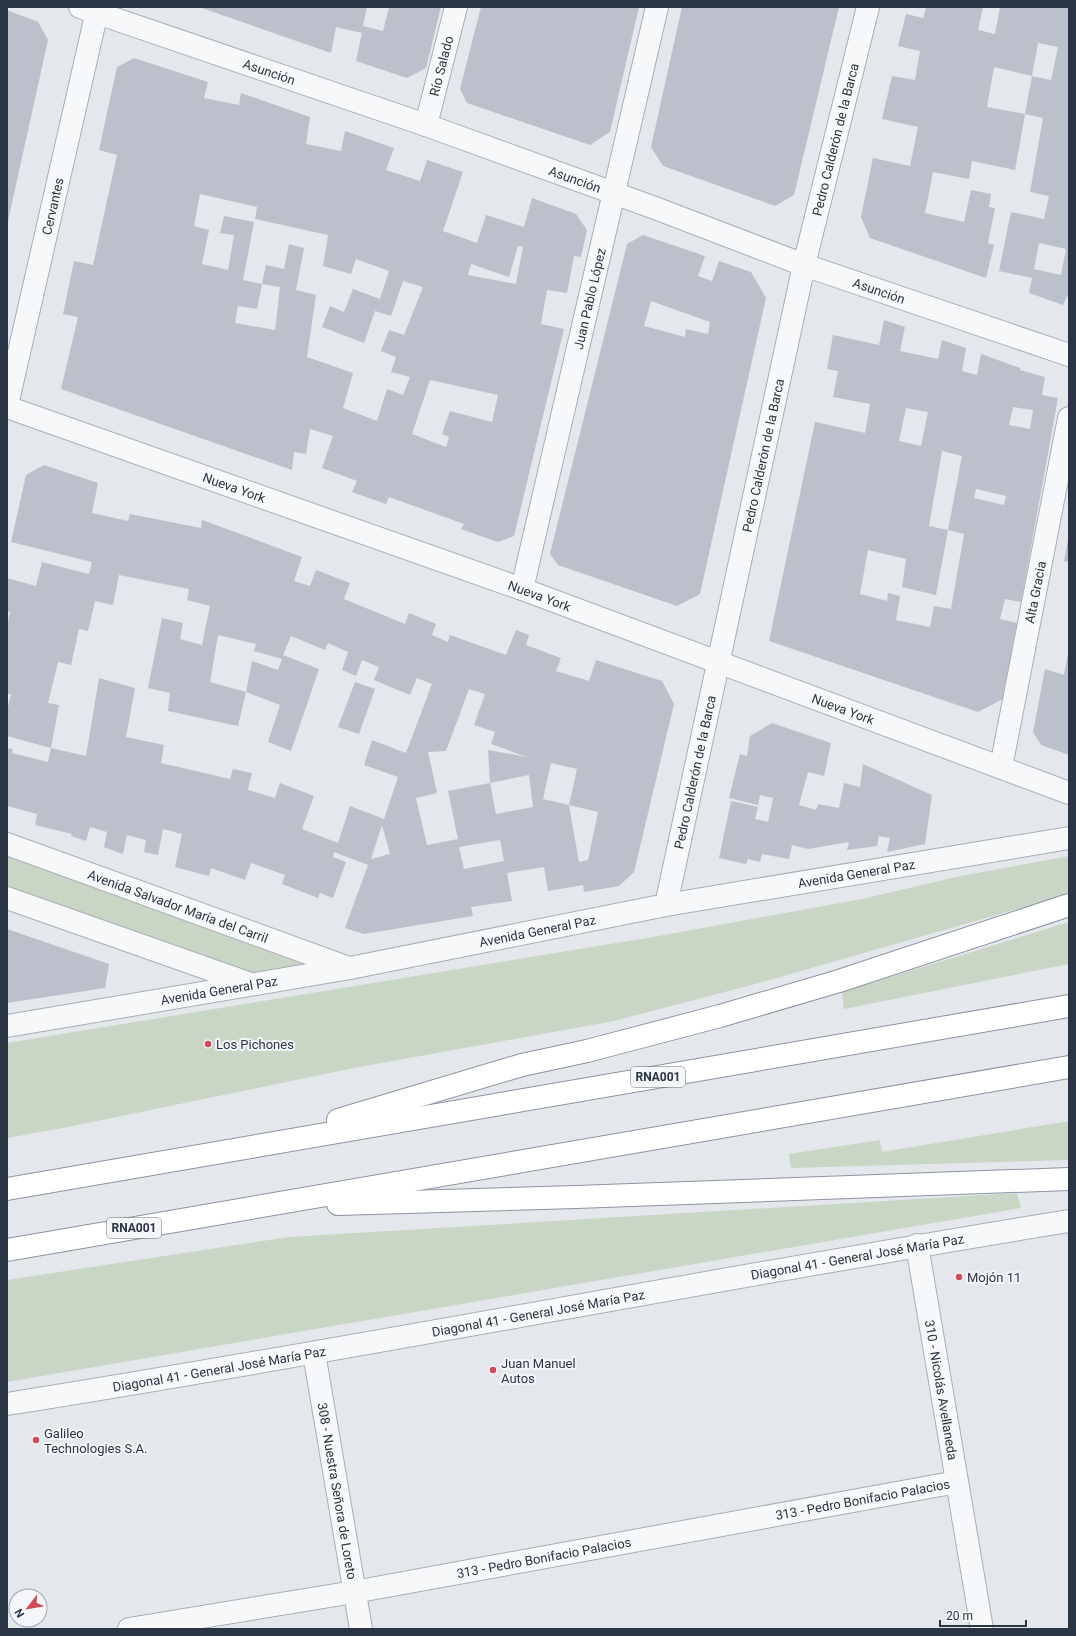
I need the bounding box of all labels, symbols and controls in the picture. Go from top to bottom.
street label: Río Salado [427,34,456,98]
street label: Asunción [241,56,297,88]
street label: Pedro Calderón de la Barca [809,62,862,218]
street label: Asunción [547,163,603,196]
street label: Cervantes [39,176,67,236]
street label: Juan Pablo López [571,246,609,351]
street label: Asunción [851,275,907,307]
street label: Pedro Calderón de la Barca [740,377,787,534]
street label: Nueva York [201,470,268,506]
street label: Alta Gracia [1022,560,1049,625]
street label: Nueva York [506,578,573,615]
street label: Nueva York [810,691,877,728]
street label: Pedro Calderón de la Barca [671,694,719,850]
street label: Avenida General Paz [797,857,917,891]
street label: Avenida Salvador María del Carril [86,867,270,946]
street label: Avenida General Paz [478,912,598,950]
street label: Avenida General Paz [159,973,279,1008]
place label: Los Pichones [216,1037,294,1052]
marker: Los Pichones [203,1039,213,1049]
road number: RNA001 [631,1067,685,1087]
road number: RNA001 [107,1218,161,1238]
street label: Diagonal 41 - General José María Paz [750,1231,966,1283]
place label: Mojón 11 [967,1270,1021,1285]
marker: Mojón 11 [954,1272,964,1282]
street label: Diagonal 41 - General José María Paz [431,1287,646,1340]
street label: 310 - Nicolás Avellaneda [922,1319,960,1461]
street label: Diagonal 41 - General José María Paz [112,1344,327,1395]
place label: Juan Manuel Autos [501,1356,576,1386]
marker: Juan Manuel Autos [488,1365,498,1375]
street label: 308 - Nuestra Señora de Loreto [315,1402,359,1581]
place label: Galileo Technologies S.A. [44,1426,148,1456]
marker: Galileo Technologies S.A. [31,1435,41,1445]
street label: 313 - Pedro Bonifacio Palacios [774,1476,951,1523]
street label: 313 - Pedro Bonifacio Palacios [456,1535,633,1581]
north arrow [8,1588,48,1628]
scale bar [940,1602,1026,1628]
text: N [12,1606,27,1620]
text: 20 m [946,1609,973,1623]

